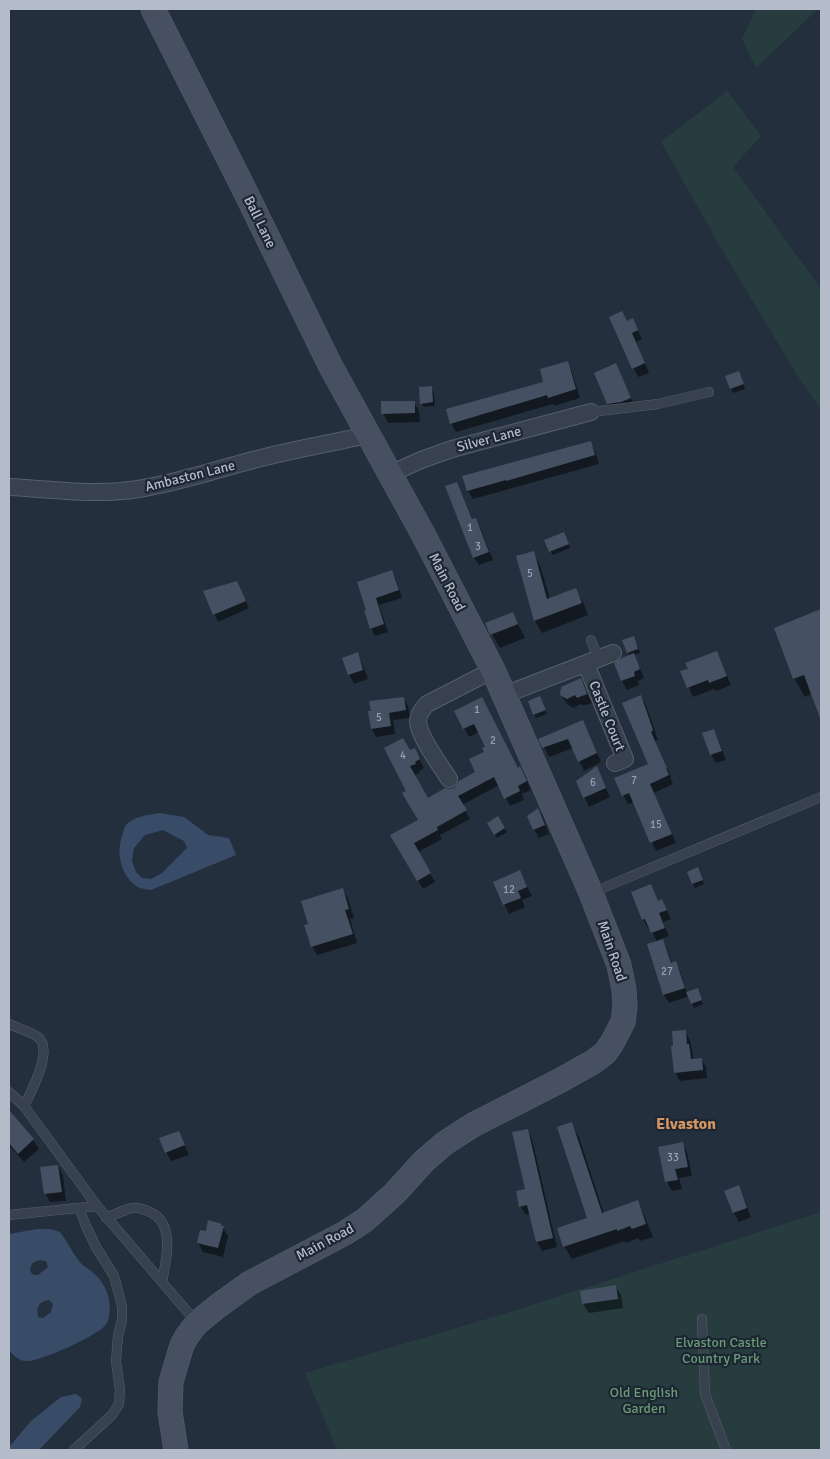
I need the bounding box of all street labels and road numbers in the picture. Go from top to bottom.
street label: Ball Lane [240,193,280,251]
street label: Silver Lane [455,422,523,456]
street label: Ambaston Lane [143,457,237,495]
street label: Main Road [425,550,469,614]
street label: Castle Court [585,678,629,754]
street label: Main Road [594,918,630,984]
street label: Main Road [293,1220,357,1264]

